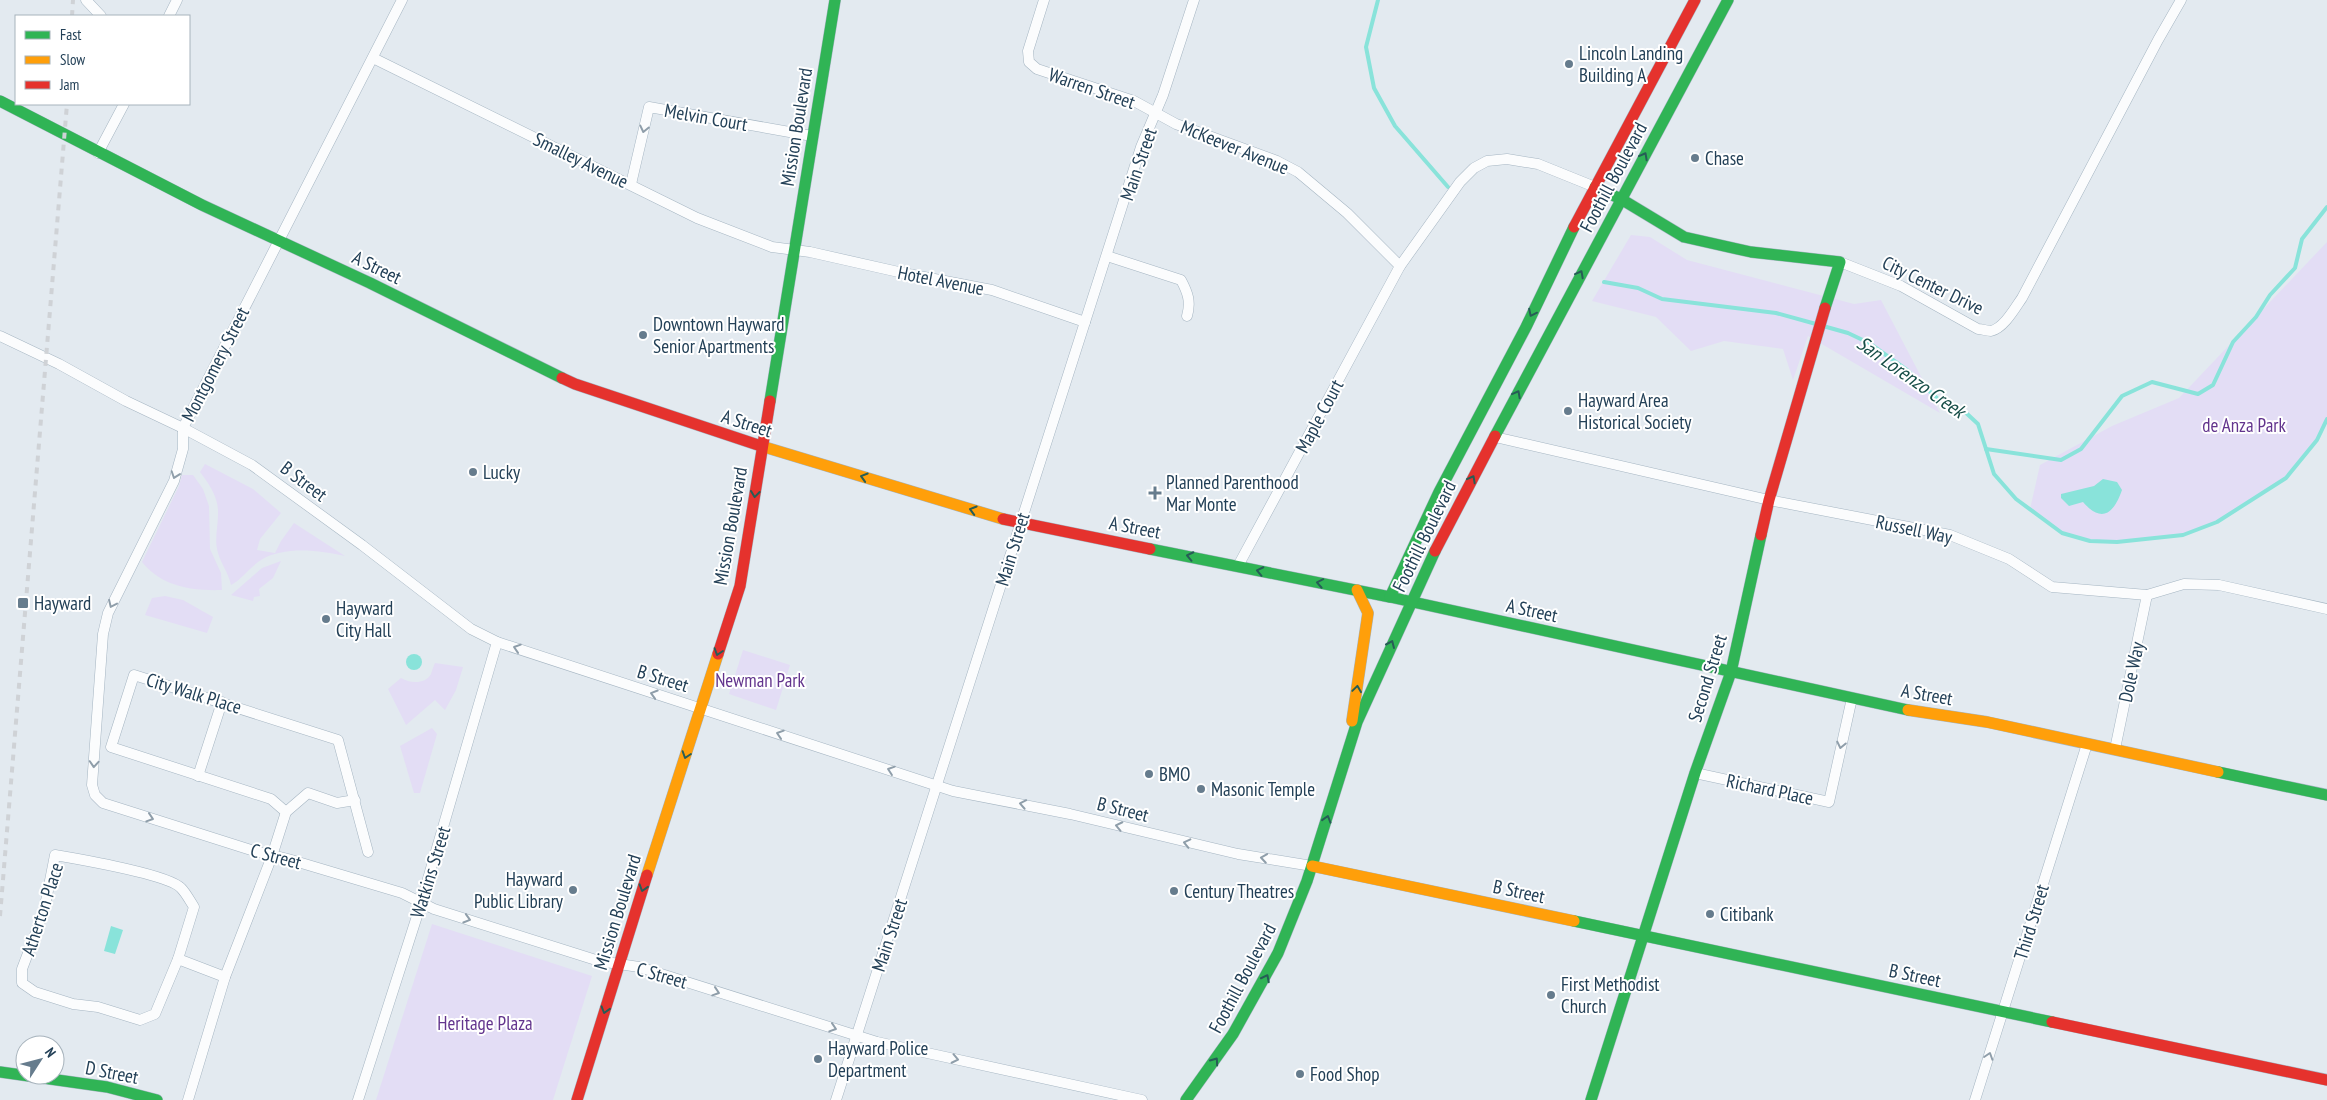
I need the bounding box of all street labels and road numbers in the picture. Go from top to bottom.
street label: Warren Street [1046,62,1139,114]
street label: Mission Boulevard [775,66,817,188]
street label: Melvin Court [663,98,750,136]
street label: McKeever Avenue [1177,114,1293,180]
street label: Foothill Boulevard [1574,118,1652,236]
street label: Main Street [1114,124,1162,204]
street label: Smalley Avenue [530,127,633,193]
street label: A Street [348,245,406,289]
street label: City Center Drive [1878,250,1988,320]
street label: Hotel Avenue [896,260,986,300]
street label: Montgomery Street [176,302,255,425]
street label: Maple Court [1290,374,1349,457]
street label: A Street [719,404,776,443]
street label: B Street [276,456,333,507]
street label: Mission Boulevard [708,465,752,587]
street label: Foothill Boulevard [1387,477,1461,595]
street label: Main Street [989,509,1035,589]
street label: Russell Way [1874,509,1955,549]
street label: A Street [1107,510,1163,544]
street label: A Street [1504,593,1561,627]
street label: Second Street [1682,631,1732,725]
street label: Dole Way [2113,639,2149,704]
street label: B Street [634,659,692,697]
street label: City Walk Place [144,667,245,719]
street label: A Street [1899,678,1955,710]
street label: Richard Place [1724,768,1816,810]
street label: B Street [1095,791,1152,827]
street label: Watkins Street [405,823,456,921]
street label: C Street [248,838,305,874]
street label: Mission Boulevard [588,851,646,973]
street label: Atherton Place [16,859,68,959]
street label: B Street [1491,874,1548,908]
street label: Third Street [2008,881,2054,963]
street label: Main Street [866,895,912,975]
street label: Foothill Boulevard [1203,919,1281,1037]
street label: C Street [634,956,691,994]
street label: B Street [1887,958,1944,992]
street label: D Street [84,1055,141,1089]

